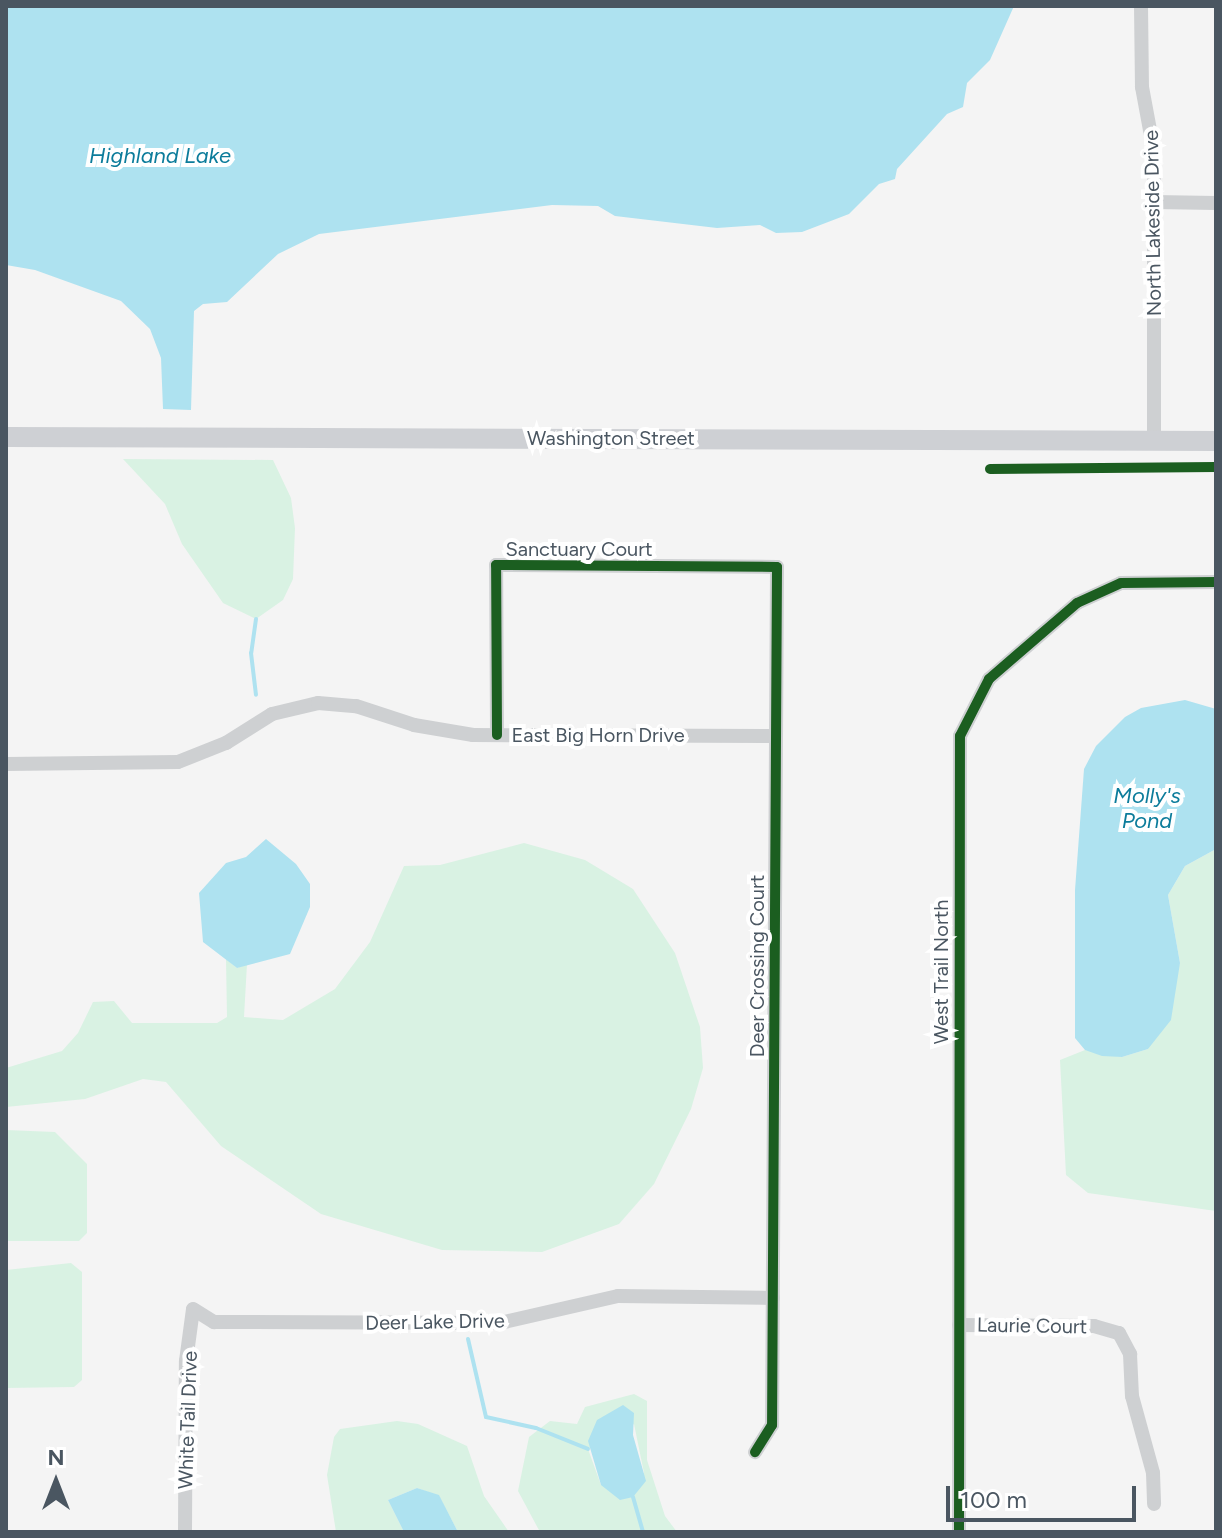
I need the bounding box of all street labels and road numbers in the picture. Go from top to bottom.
street label: North Lakeside Drive [1139,130,1167,316]
street label: Washington Street [527,426,695,450]
street label: Sanctuary Court [505,537,653,561]
street label: East Big Horn Drive [511,723,685,747]
street label: Deer Crossing Court [745,875,769,1057]
street label: West Trail North [929,900,953,1044]
street label: Deer Lake Drive [365,1309,505,1335]
street label: Laurie Court [977,1313,1087,1339]
street label: White Tail Drive [174,1350,202,1490]

